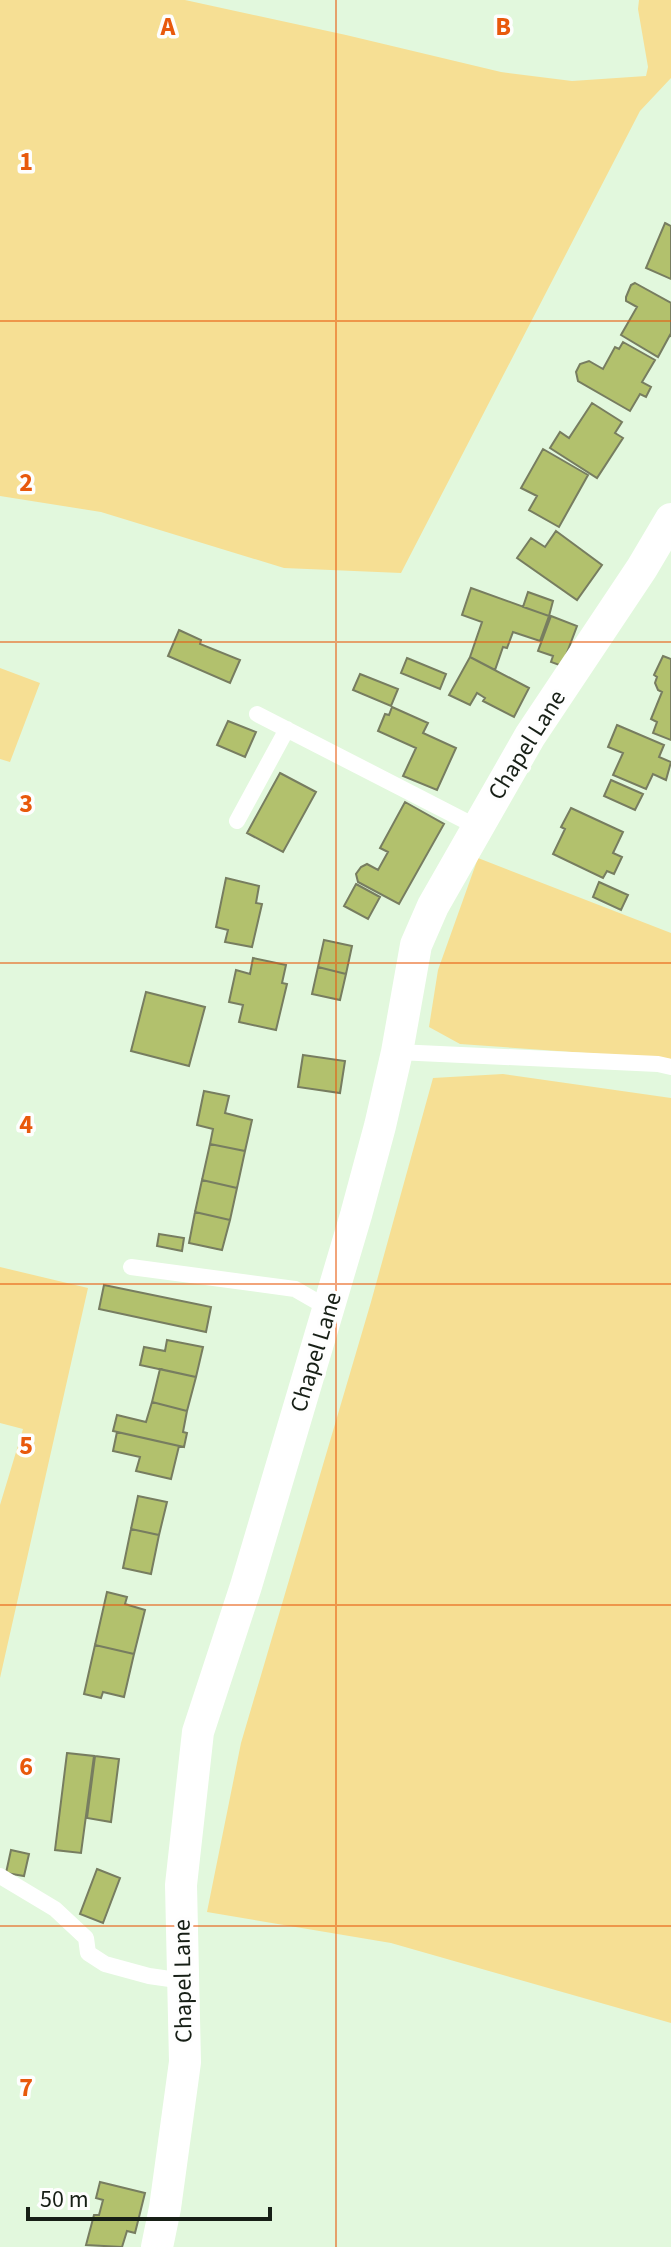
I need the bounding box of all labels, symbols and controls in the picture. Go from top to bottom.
text: A [160,8,177,45]
text: B [495,8,511,45]
text: 1 [19,143,33,180]
text: 2 [19,464,33,501]
street label: Chapel Lane [479,683,575,807]
text: 3 [19,785,33,822]
text: 4 [19,1106,33,1143]
street label: Chapel Lane [281,1288,351,1416]
text: 5 [19,1427,33,1464]
text: 6 [19,1748,33,1785]
street label: Chapel Lane [164,1919,202,2043]
text: 7 [19,2069,33,2106]
scale bar [28,2171,270,2221]
text: 50 m [40,2182,89,2217]

